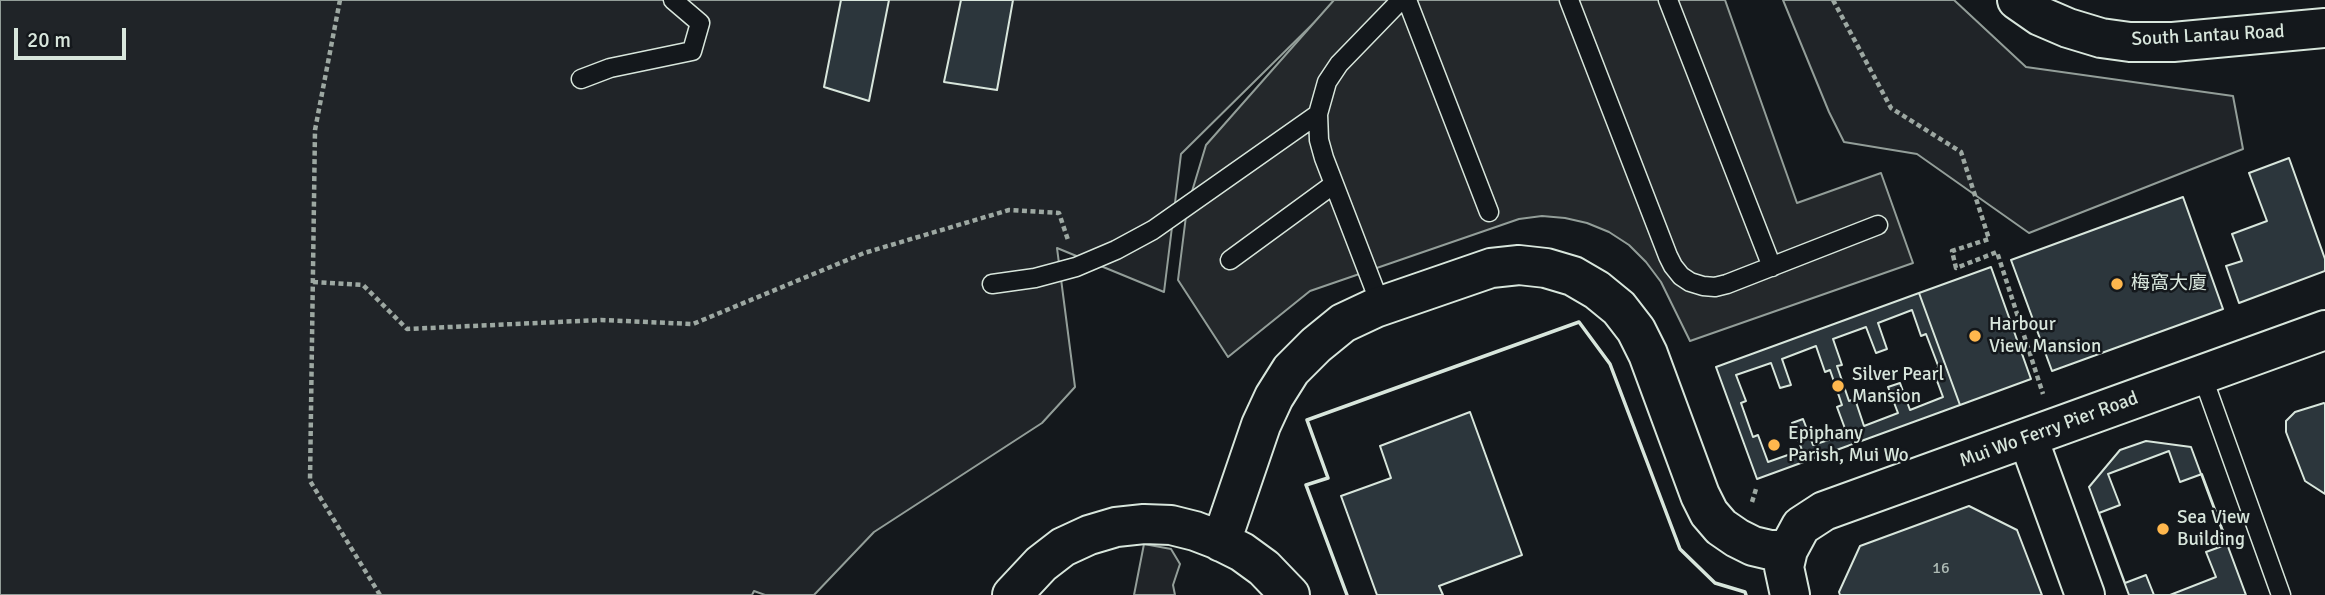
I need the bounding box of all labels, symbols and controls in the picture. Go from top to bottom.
scale bar [18,14,130,58]
street label: South Lantau Road [2131,21,2285,51]
text: 20 m [27,27,71,53]
place label: 梅窩大廈 [2131,273,2207,295]
marker: 梅窩大廈 [2109,276,2125,292]
place label: Harbour View Mansion [1989,314,2101,358]
marker: Harbour View Mansion [1967,328,1983,344]
place label: Silver Pearl Mansion [1852,364,1944,408]
marker: Silver Pearl Mansion [1830,378,1846,394]
street label: Mui Wo Ferry Pier Road [1957,387,2141,473]
place label: Epiphany Parish, Mui Wo [1788,423,1909,467]
marker: Epiphany Parish, Mui Wo [1766,437,1782,453]
place label: Sea View Building [2177,507,2250,551]
marker: Sea View Building [2155,521,2171,537]
house number: 16 [1932,559,1950,579]

